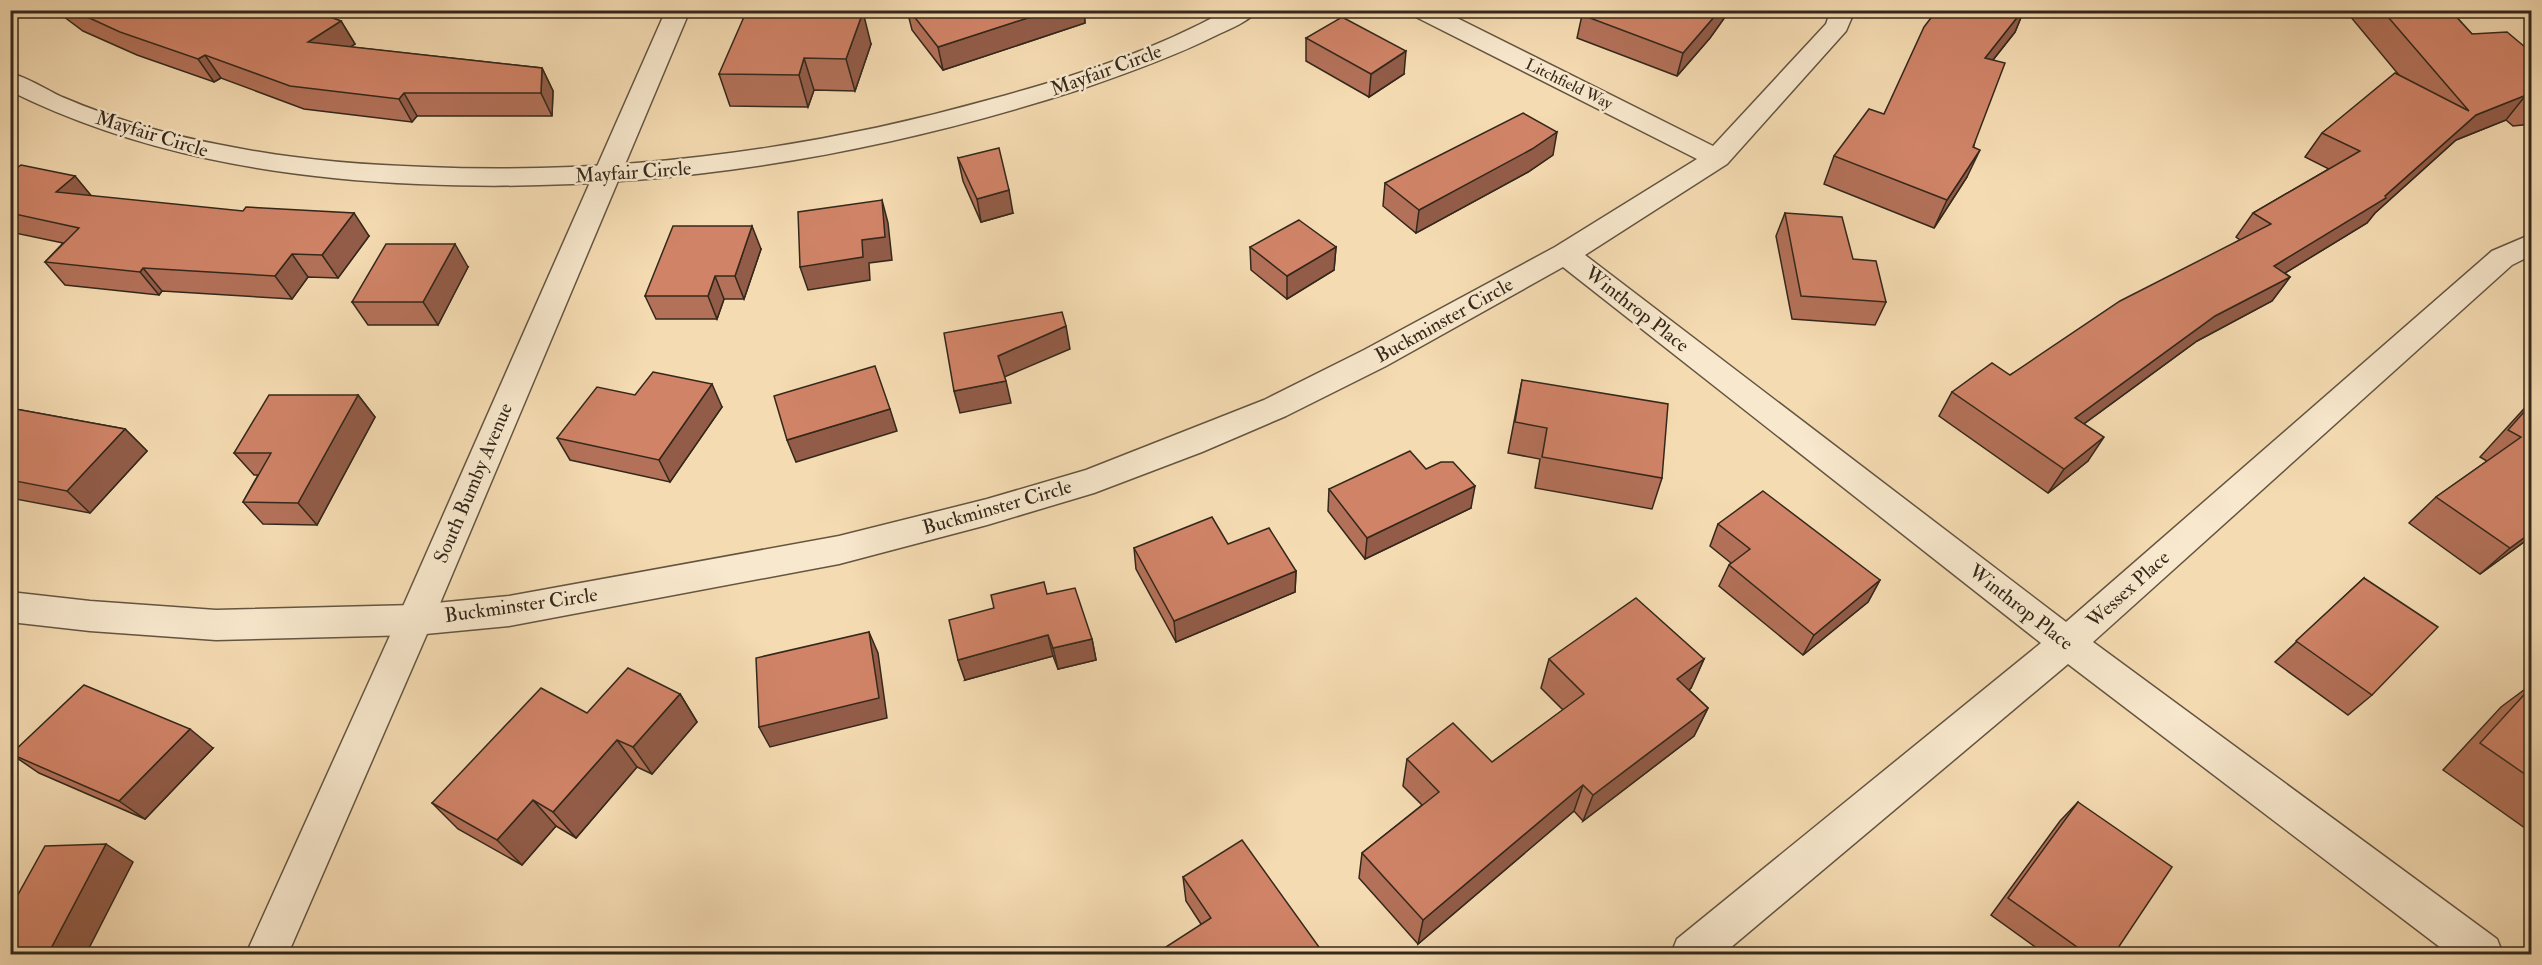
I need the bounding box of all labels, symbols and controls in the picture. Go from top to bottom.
street label: Mayfair Circle [1047,38,1165,102]
street label: Litchfield Way [1522,54,1617,114]
street label: Mayfair Circle [93,105,211,163]
street label: Mayfair Circle [574,155,692,189]
street label: Winthrop Place [1578,260,1694,358]
street label: Buckminster Circle [1370,272,1518,368]
street label: South Bumby Avenue [428,399,518,567]
street label: Buckminster Circle [919,474,1075,540]
street label: Wessex Place [2080,545,2175,634]
street label: Winthrop Place [1962,558,2078,656]
street label: Buckminster Circle [443,582,599,628]

